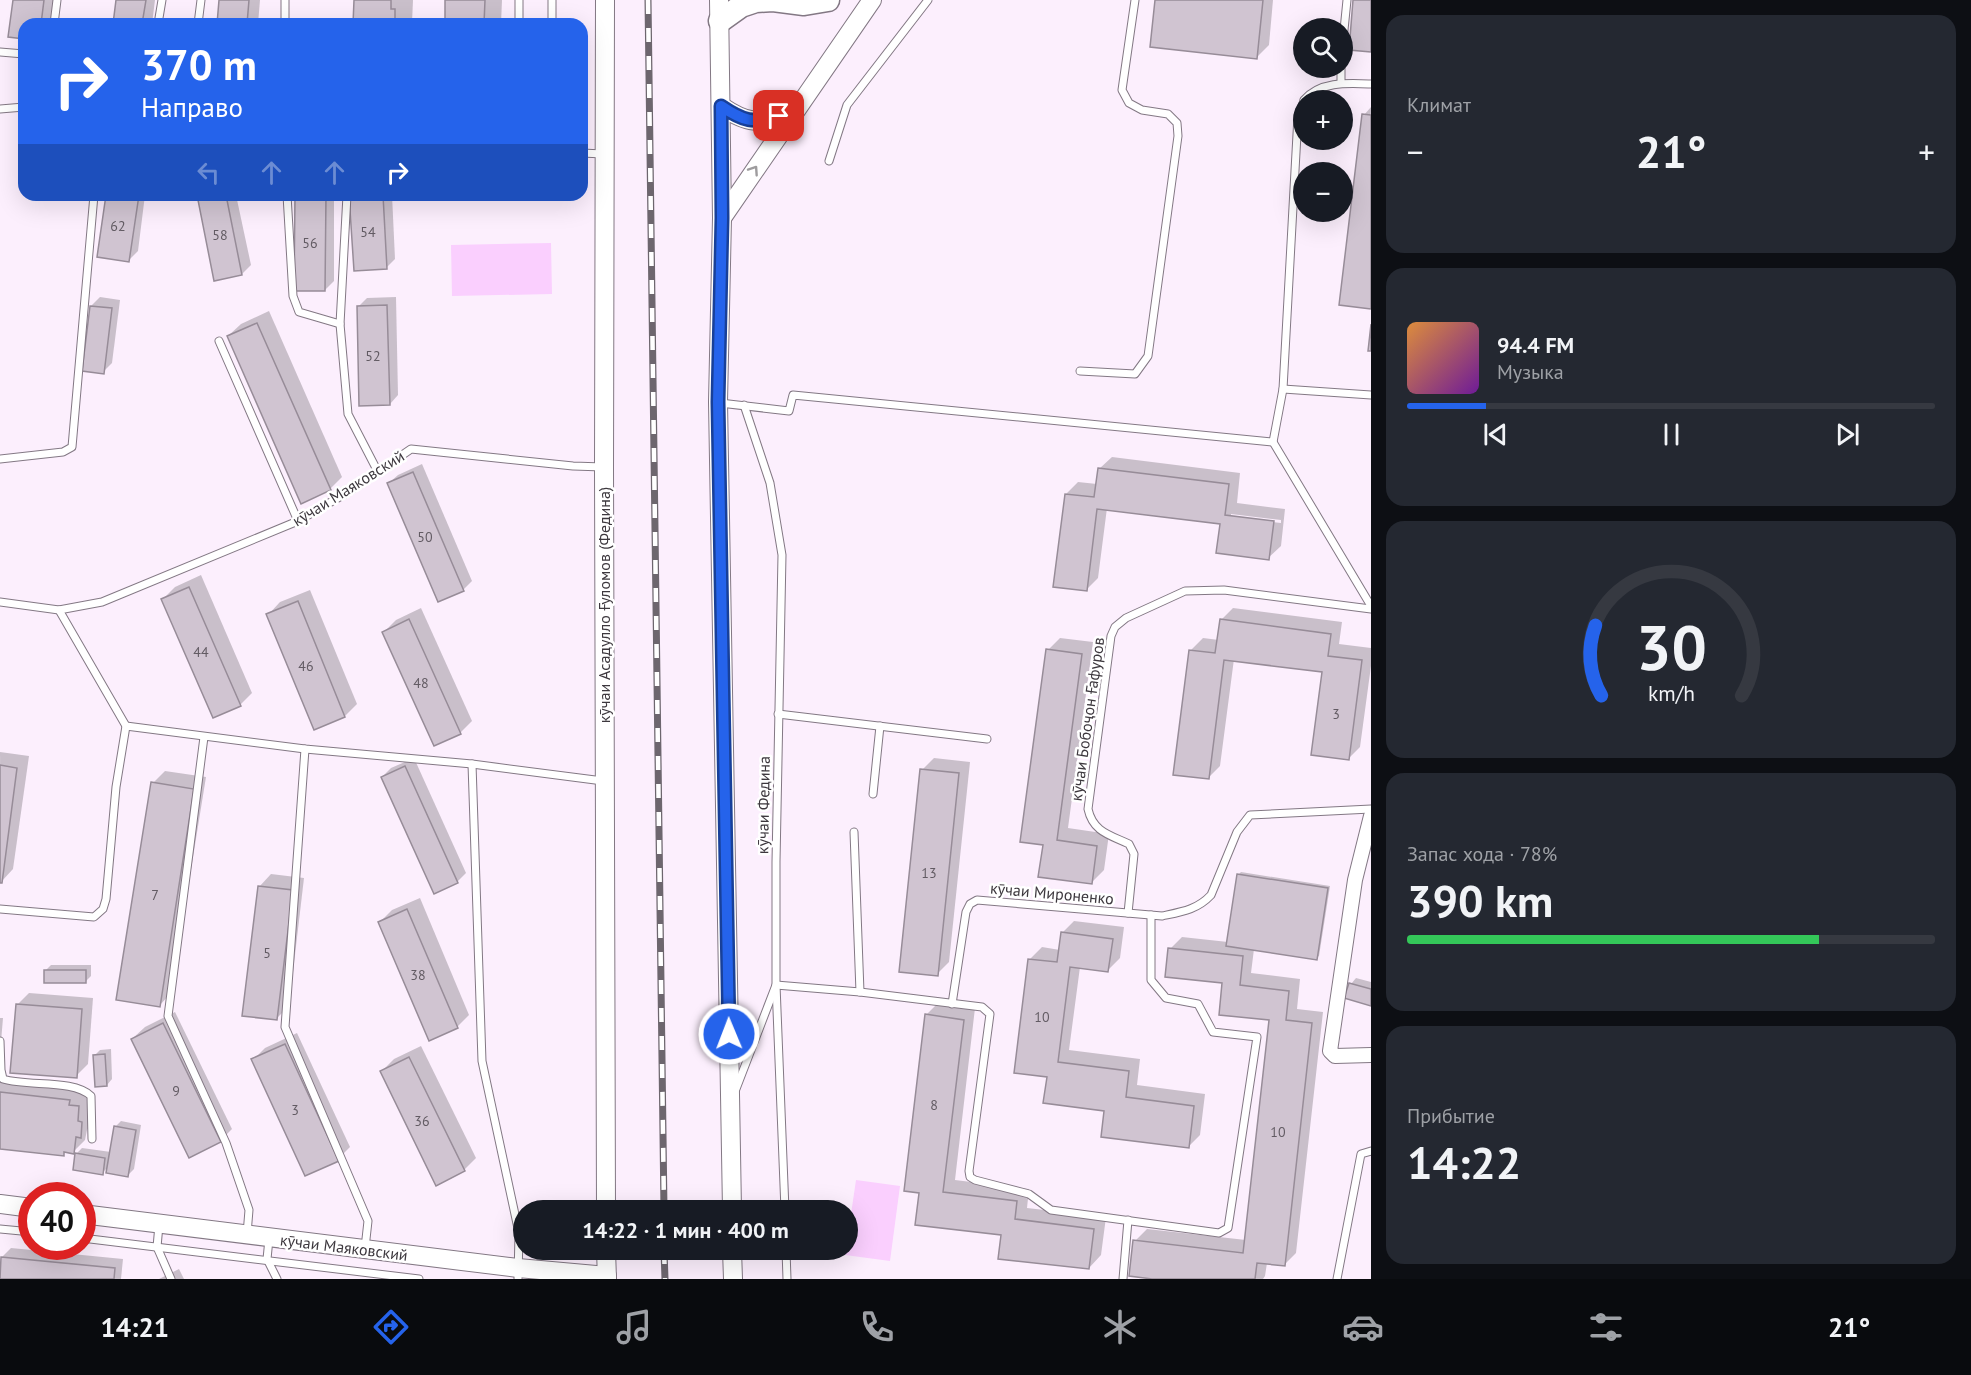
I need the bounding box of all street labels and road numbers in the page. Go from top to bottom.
street label: кӯчаи Маяковский [288,445,408,531]
street label: кӯчаи Асадулло Ғуломов (Федина) [594,487,614,723]
street label: кӯчаи Бобоҷон Ғафуров [1066,636,1108,802]
street label: кӯчаи Федина [752,756,774,854]
street label: кӯчаи Мироненко [989,878,1115,908]
street label: кӯчаи Маяковский [279,1229,409,1265]

